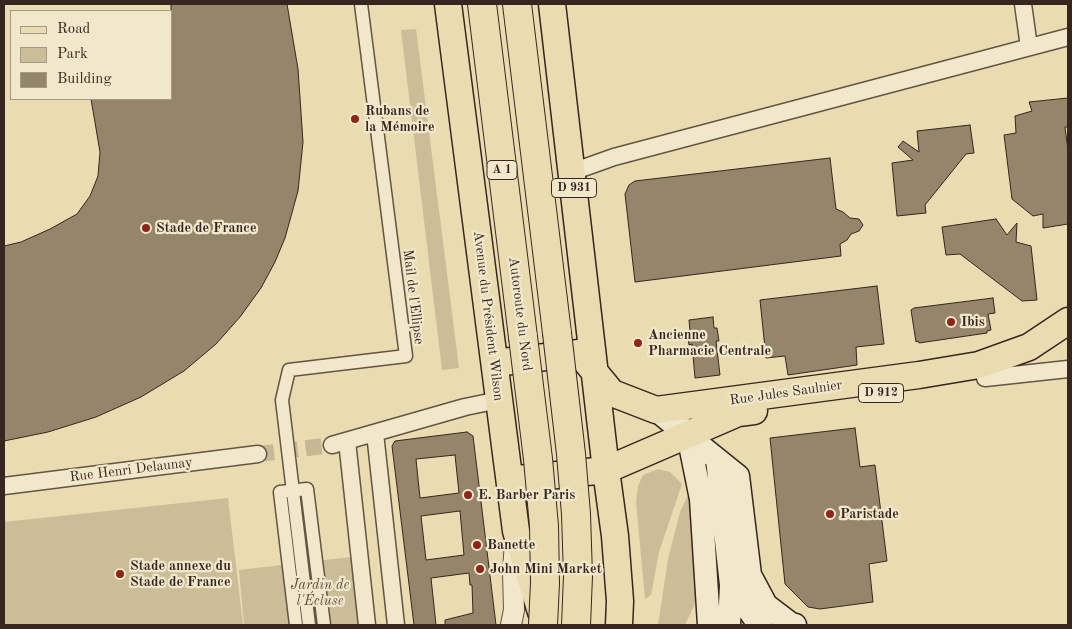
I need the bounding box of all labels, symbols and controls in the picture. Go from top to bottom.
legend [10,10,172,100]
text: Road [57,22,90,37]
text: Park [57,47,88,62]
text: Building [57,72,112,87]
place label: Rubans de la Mémoire [365,103,434,136]
marker: Rubans de la Mémoire [349,113,361,125]
road number: A 1 [487,160,517,180]
road number: D 931 [552,178,596,198]
place label: Stade de France [156,220,257,236]
marker: Stade de France [140,222,152,234]
street label: Avenue du Président Wilson [469,230,507,402]
street label: Mail de l'Ellipse [399,248,427,346]
street label: Autoroute du Nord [505,256,535,372]
place label: Ibis [961,314,985,330]
marker: Ibis [945,316,957,328]
place label: Ancienne Pharmacie Centrale [648,327,771,360]
marker: Ancienne Pharmacie Centrale [632,337,644,349]
street label: Rue Jules Saulnier [729,377,843,409]
road number: D 912 [858,383,904,402]
street label: Rue Henri Delaunay [69,454,193,486]
place label: E. Barber Paris [478,487,575,503]
marker: E. Barber Paris [462,489,474,501]
place label: Paristade [840,506,899,522]
marker: Paristade [824,508,836,520]
place label: Banette [487,537,535,553]
marker: Banette [471,539,483,551]
place label: Stade annexe du Stade de France [130,558,231,590]
place label: John Mini Market [490,561,602,577]
marker: John Mini Market [474,563,486,575]
marker: Stade annexe du Stade de France [114,568,126,580]
park label: Jardin de l'Écluse [291,577,349,610]

